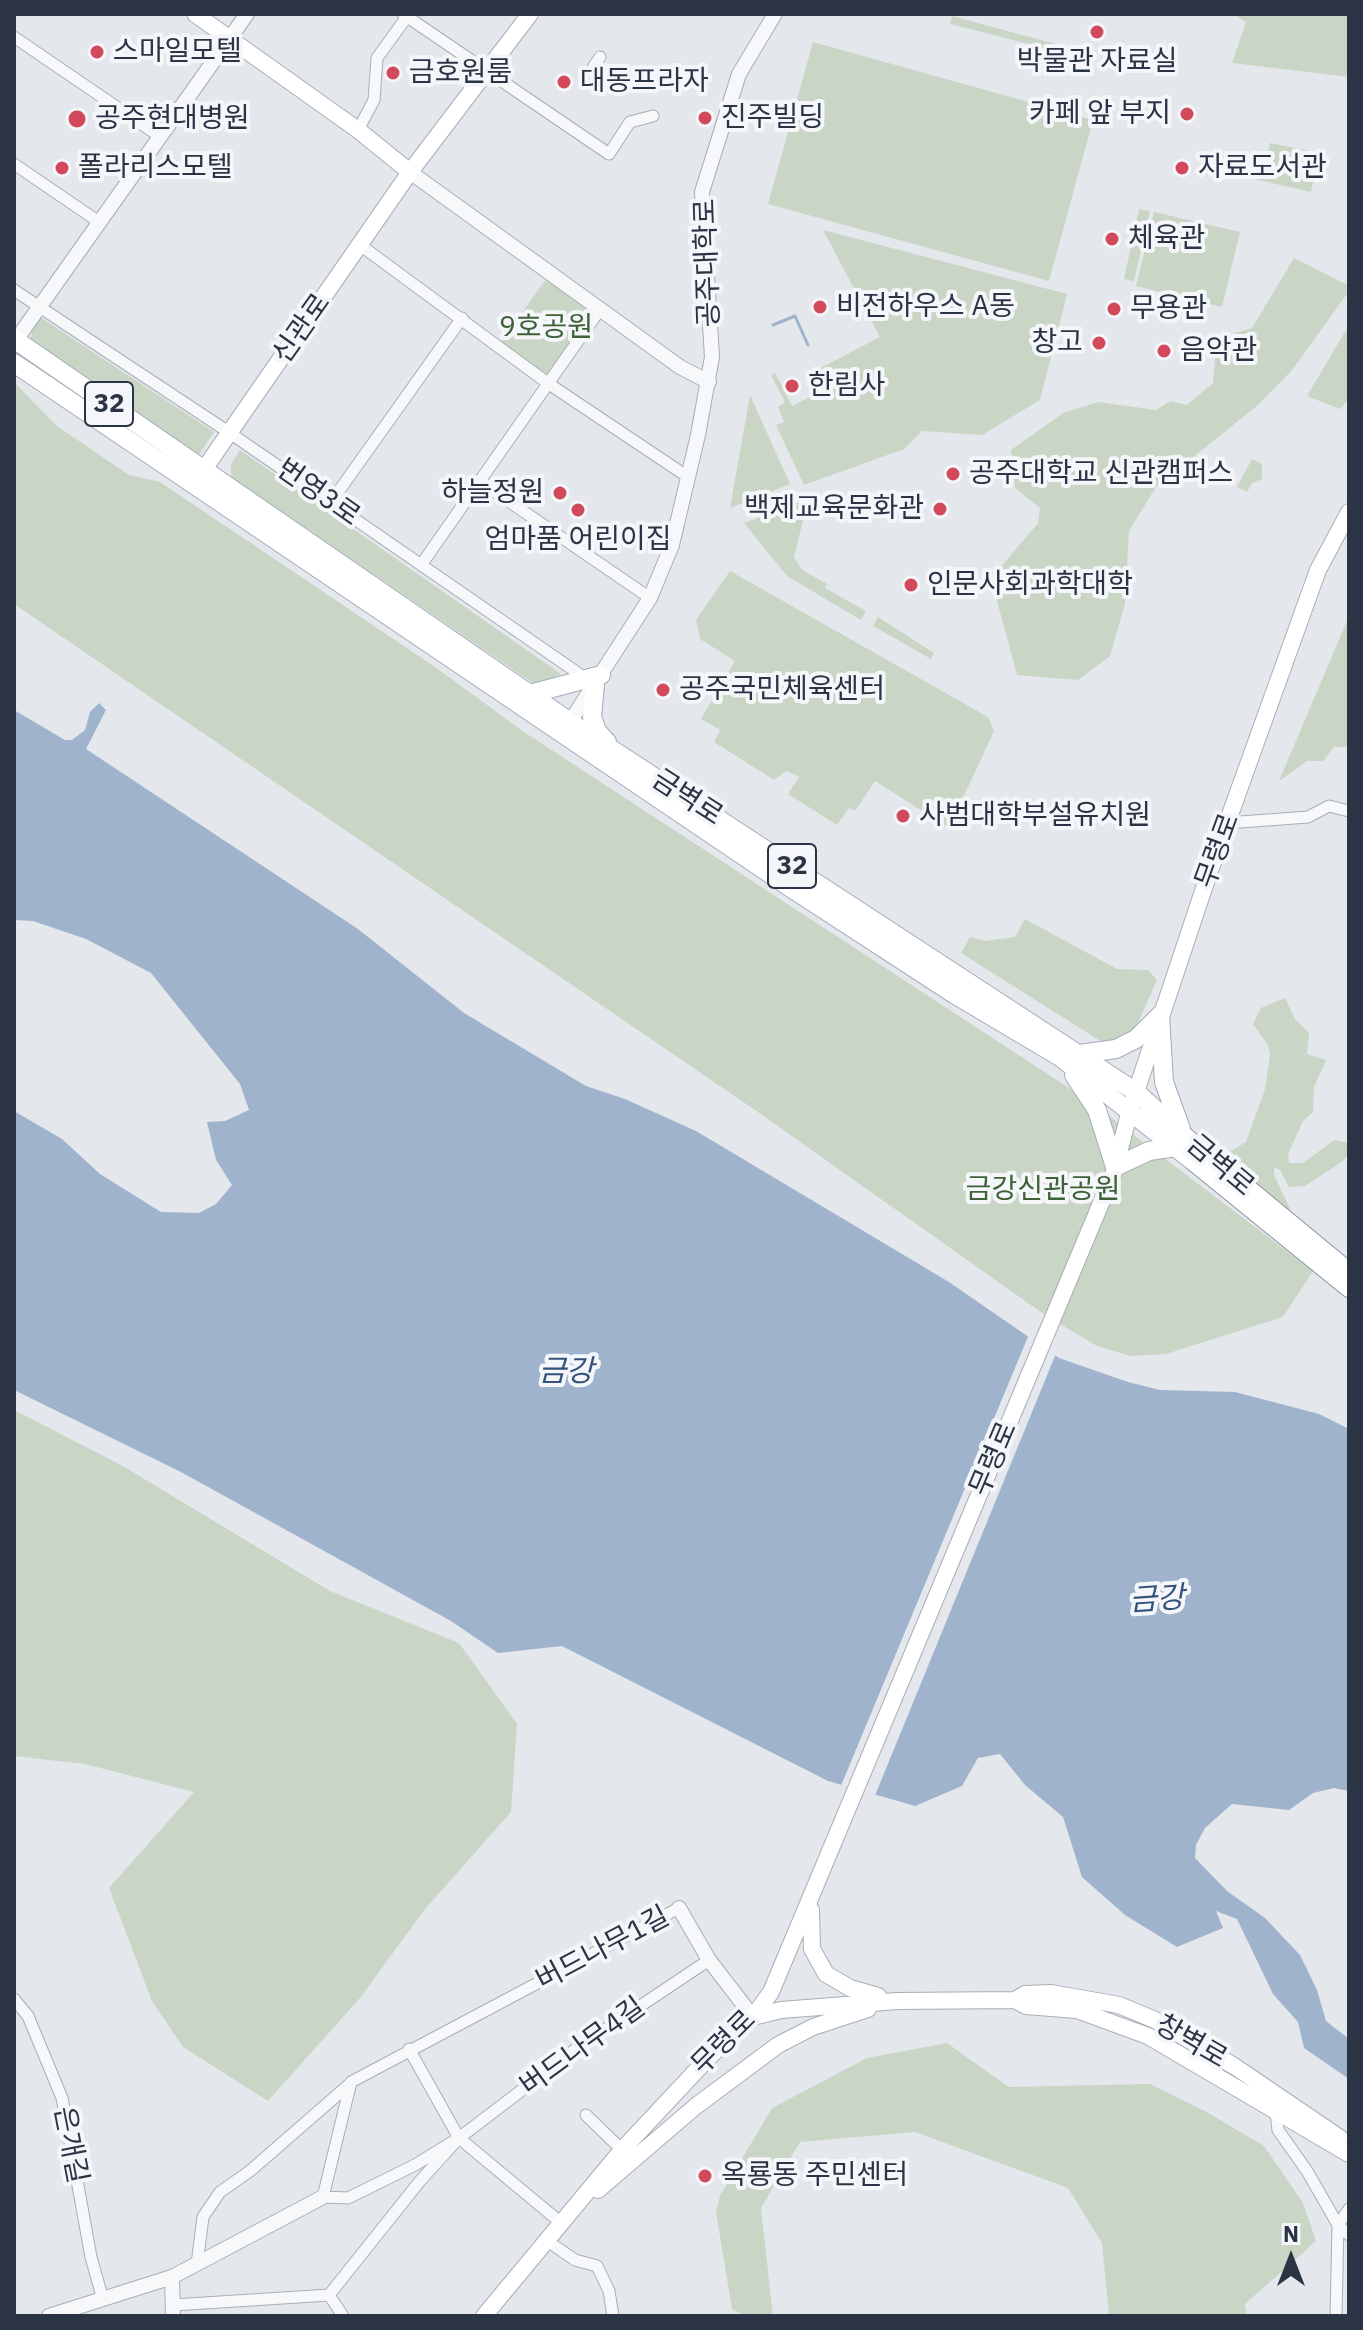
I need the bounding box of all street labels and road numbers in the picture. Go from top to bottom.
street label: 공주대학로 [689,198,727,328]
street label: 신관로 [266,288,338,370]
road number: 32 [85,382,133,426]
street label: 번영3로 [270,452,366,534]
street label: 금벽로 [645,763,729,833]
street label: 무령로 [1189,809,1247,893]
road number: 32 [768,844,816,888]
street label: 금벽로 [1180,1128,1260,1204]
street label: 무령로 [963,1417,1025,1501]
street label: 버드나무1길 [531,1900,675,1998]
street label: 버드나무4길 [514,1991,652,2103]
street label: 무령로 [685,2004,763,2082]
street label: 창벽로 [1149,2008,1233,2076]
street label: 은개길 [46,2104,94,2186]

